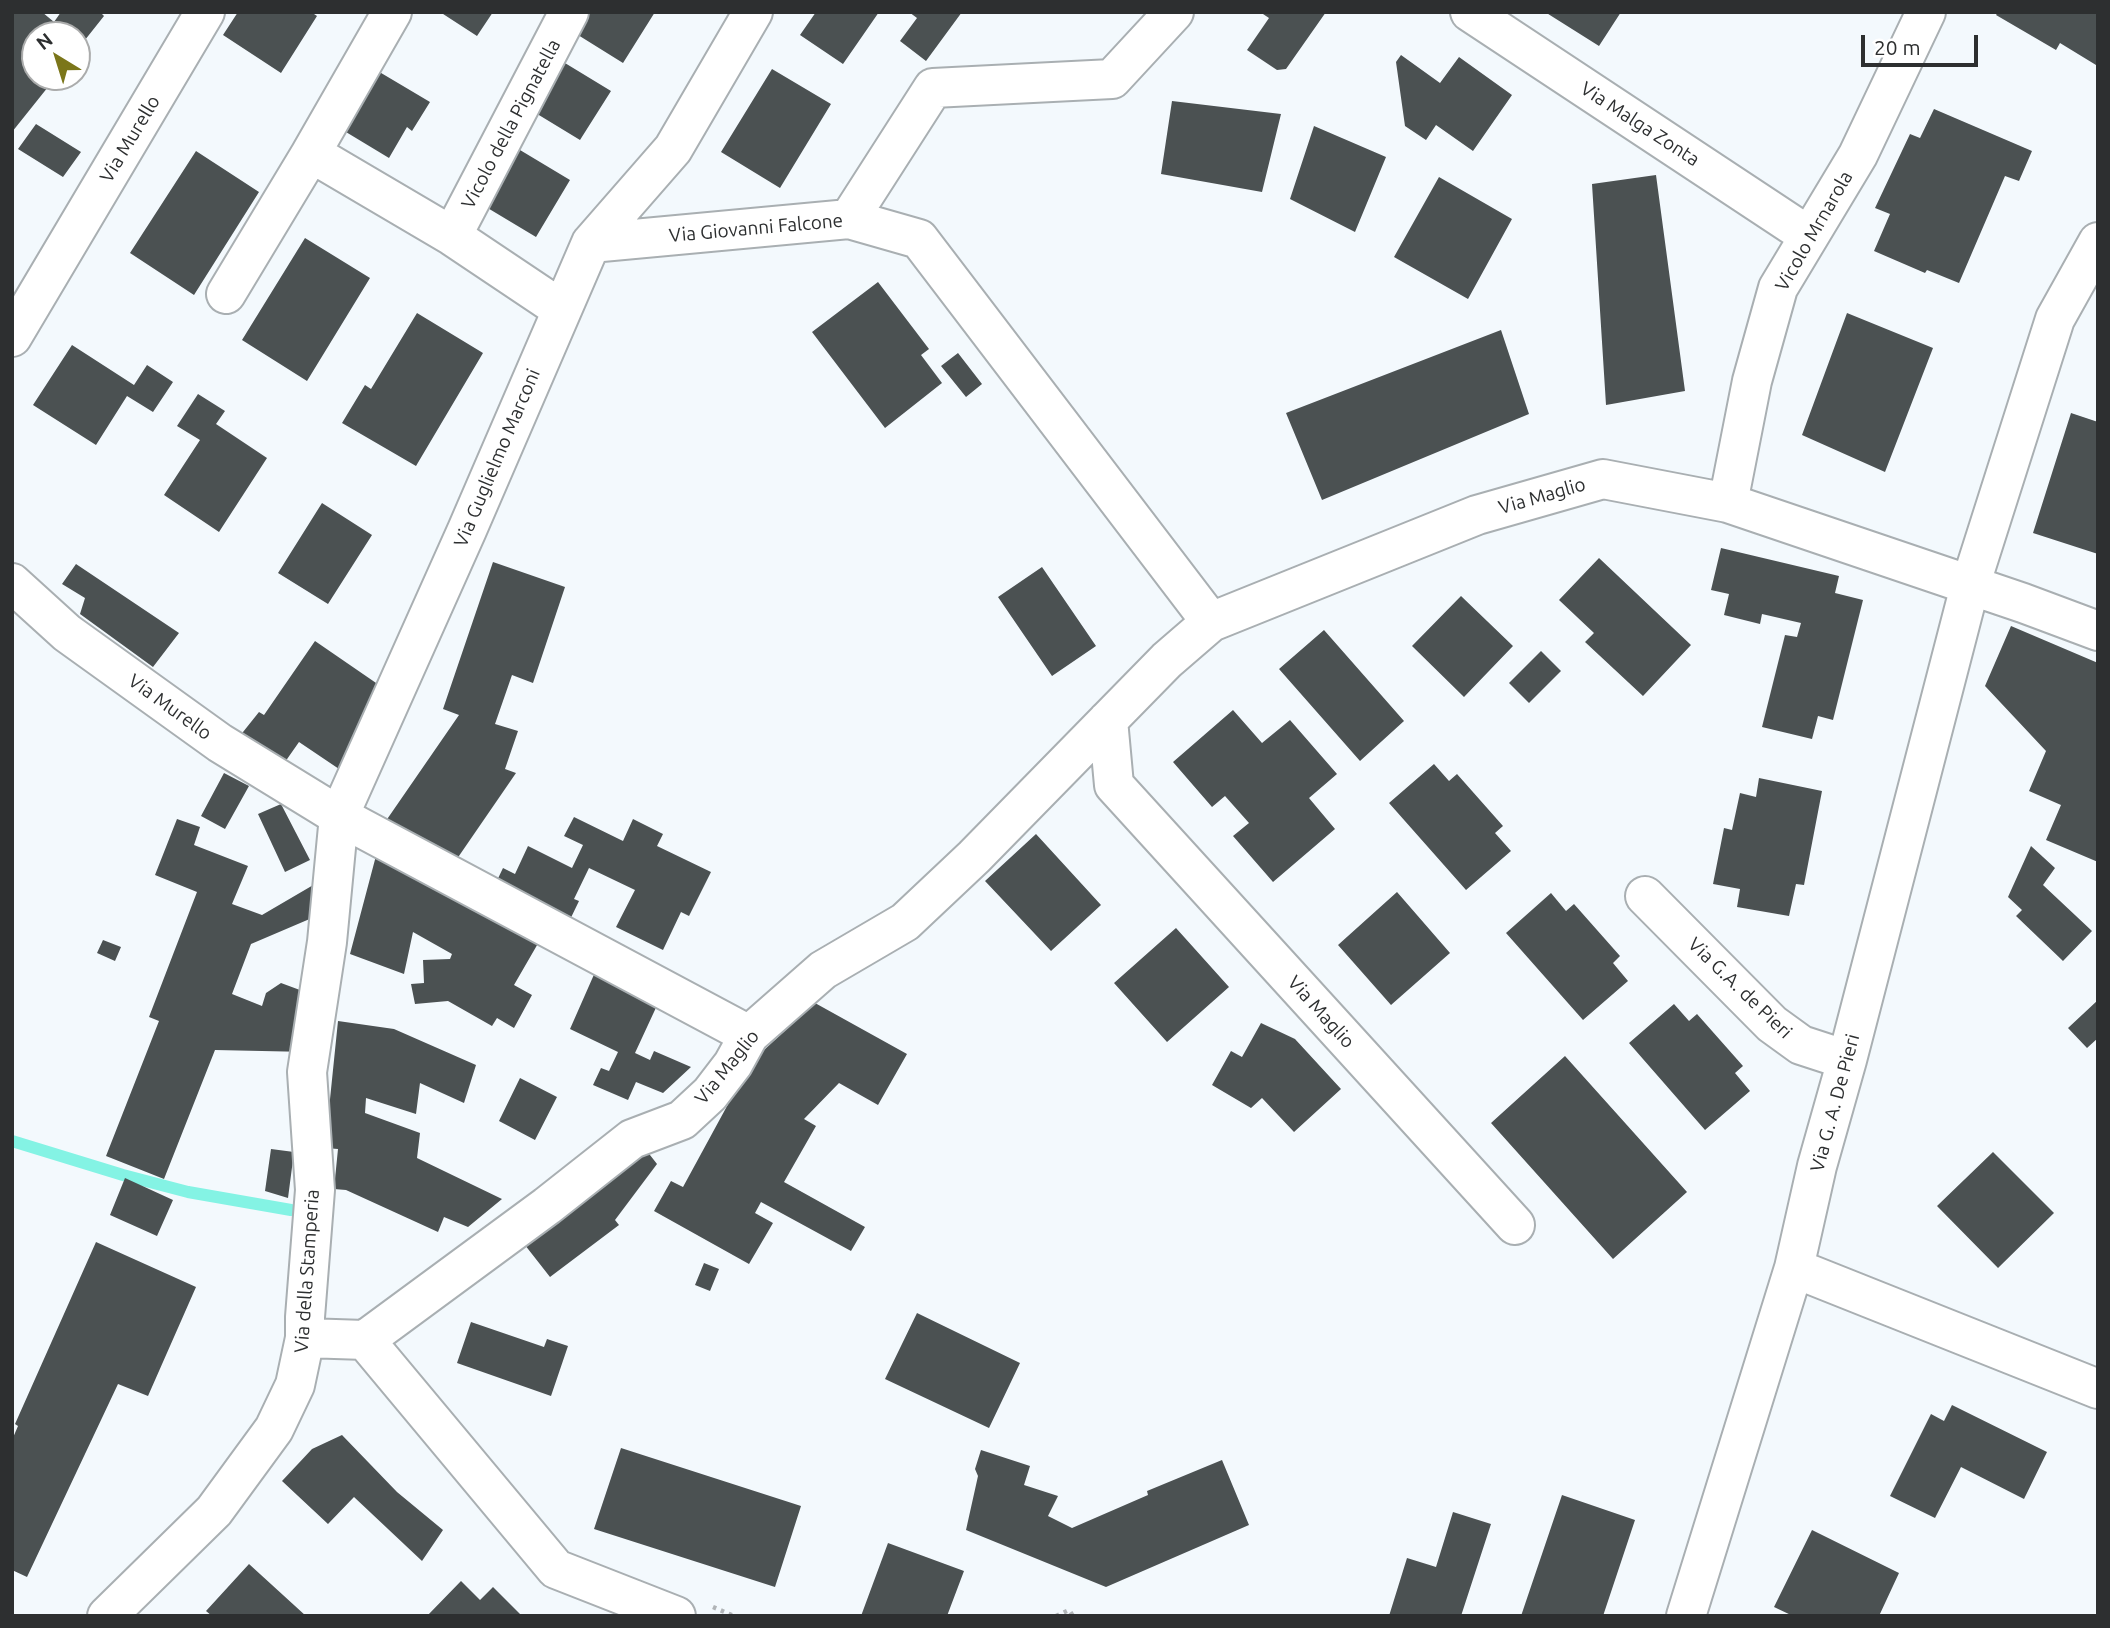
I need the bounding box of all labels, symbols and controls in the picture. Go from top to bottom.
north arrow [21,21,91,91]
scale bar [1865,21,1982,65]
text: N [32,28,57,54]
street label: Vicolo della Pignatella [457,35,565,213]
text: 20 m [1874,35,1921,59]
street label: Via Malga Zonta [1576,77,1704,171]
street label: Via Murello [95,91,165,187]
street label: Vicolo Mrnarola [1770,167,1858,295]
street label: Via Giovanni Falcone [668,209,844,247]
street label: Via Guglielmo Marconi [449,365,545,551]
street label: Via Maglio [1496,473,1588,519]
street label: Via Murello [124,669,216,745]
street label: Via G.A. de Pieri [1683,933,1797,1043]
street label: Via Maglio [1283,971,1359,1053]
street label: Via Maglio [690,1025,764,1109]
street label: Via G. A. De Pieri [1806,1032,1864,1174]
street label: Via della Stamperia [290,1188,324,1354]

